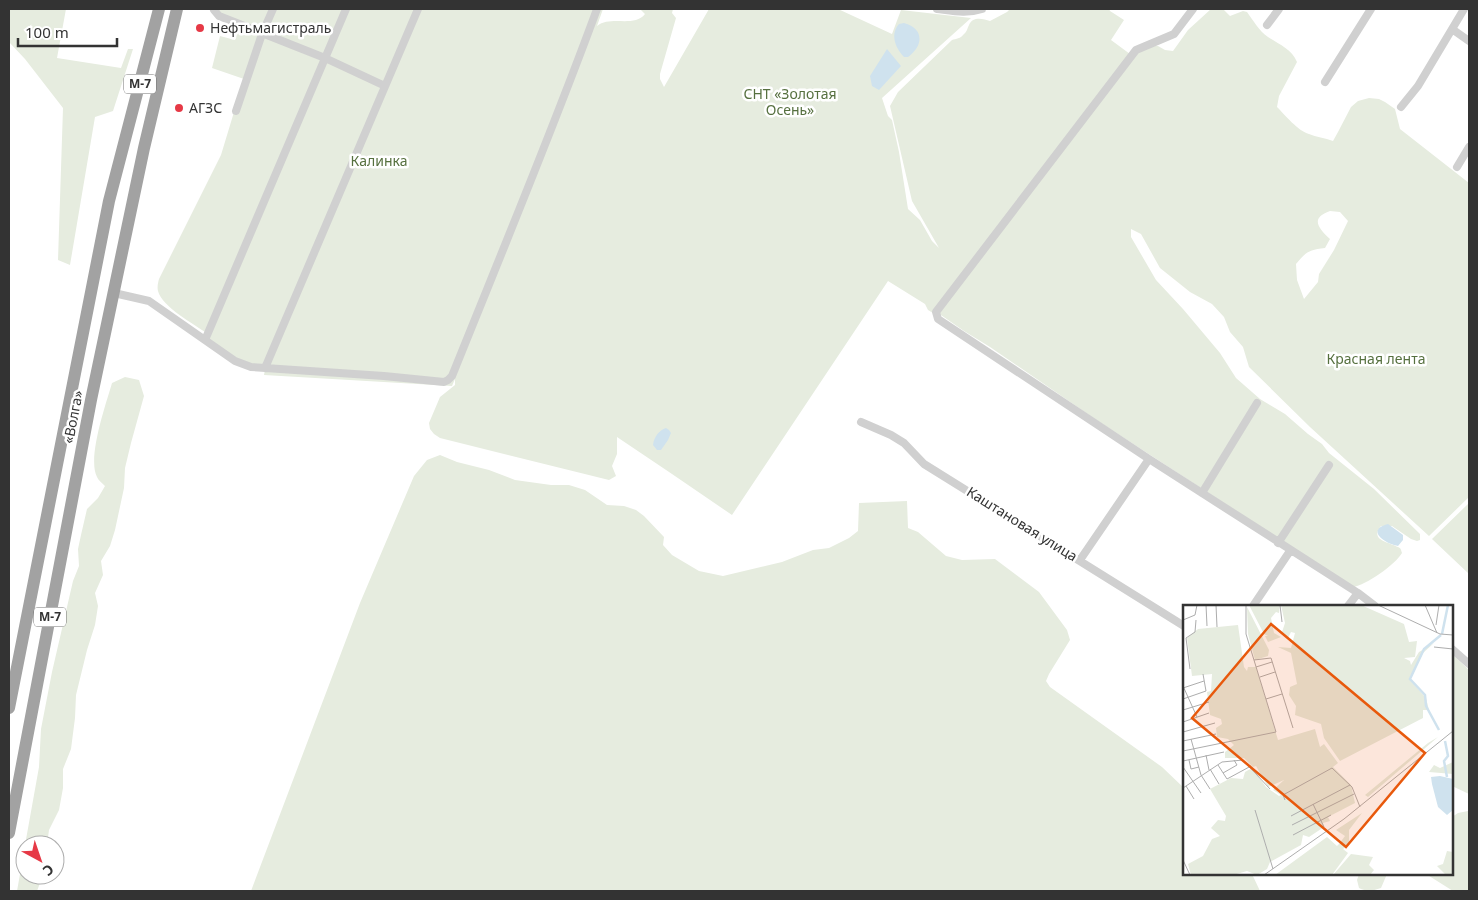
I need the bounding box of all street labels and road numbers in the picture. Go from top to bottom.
road number: М-7 [124,74,156,94]
street label: «Волга» [58,389,87,445]
street label: Каштановая улица [963,482,1081,565]
road number: М-7 [34,608,66,626]

